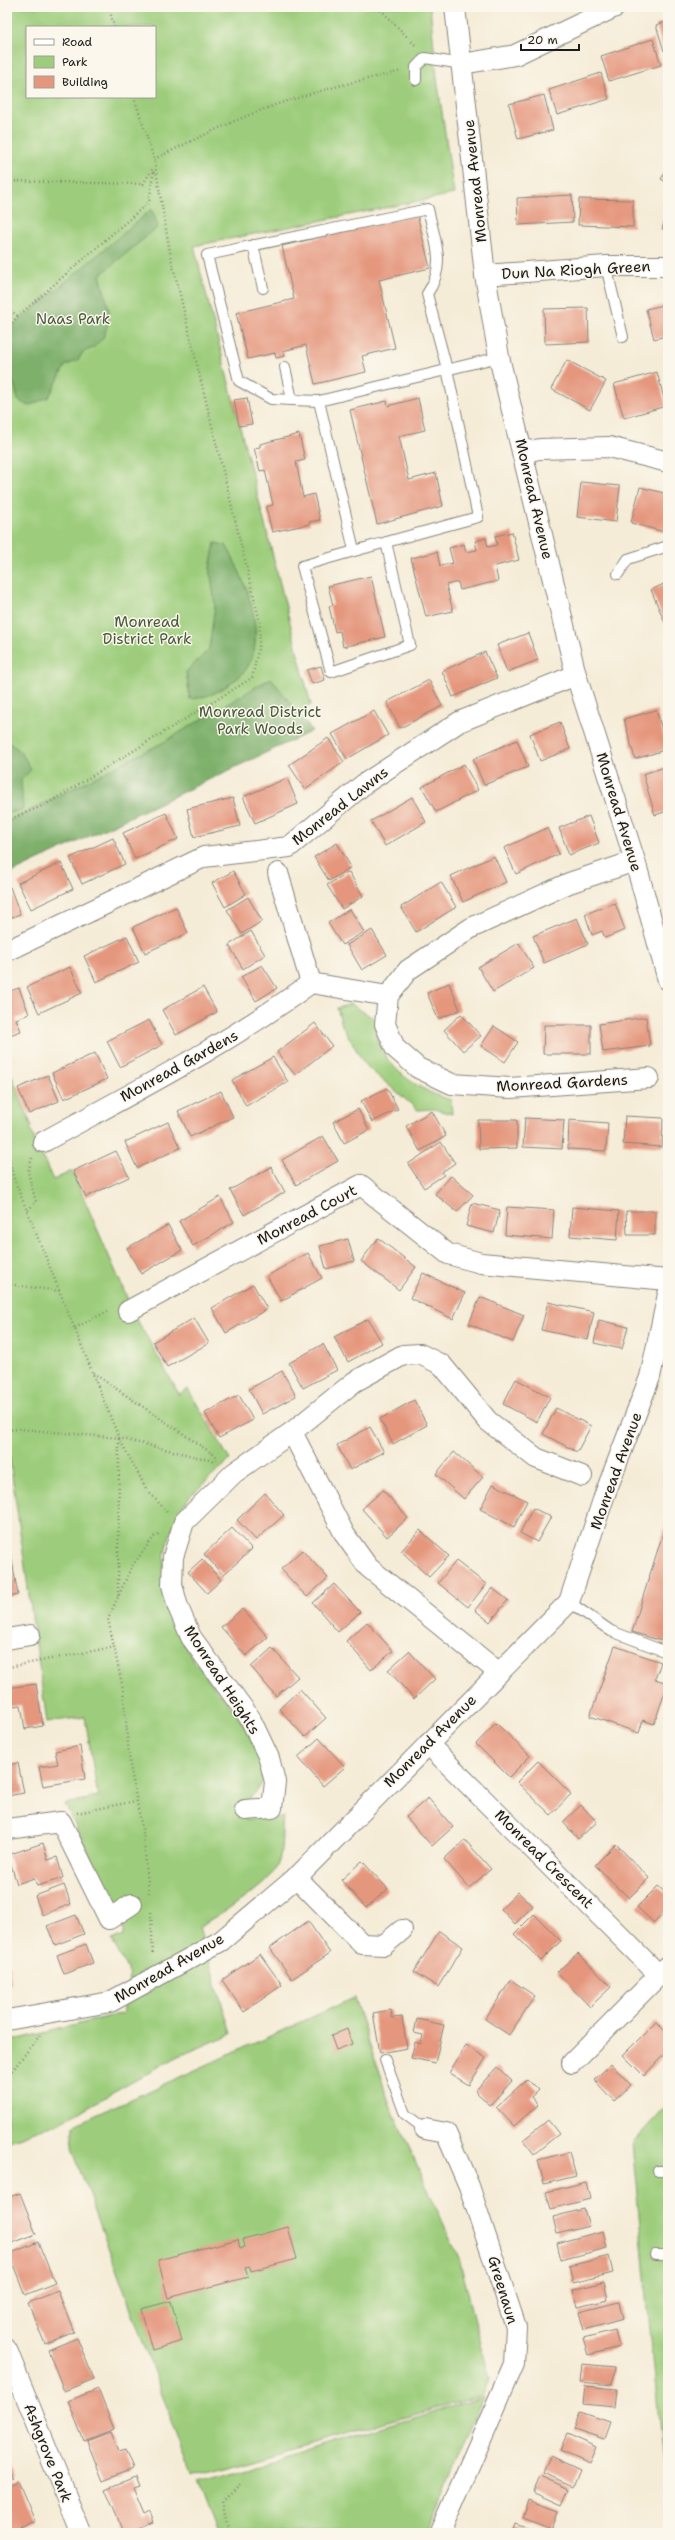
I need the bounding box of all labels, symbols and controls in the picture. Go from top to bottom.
legend [26,26,156,98]
scale bar [521,26,579,52]
text: 20 m [527,32,558,48]
text: Road [62,34,93,50]
text: Park [62,54,88,70]
text: Building [62,74,108,90]
street label: Monread Avenue [459,118,491,244]
street label: Dun Na Riogh Green [501,256,651,284]
park label: Naas Park [36,309,110,329]
street label: Monread Avenue [510,436,558,562]
park label: Monread District Park [102,612,192,649]
park label: Monread District Park Woods [199,702,321,739]
street label: Monread Avenue [591,750,647,874]
street label: Monread Lawns [288,762,392,850]
street label: Monread Gardens [116,1025,242,1107]
street label: Monread Gardens [496,1070,628,1096]
street label: Monread Court [254,1180,360,1250]
street label: Monread Avenue [585,1409,647,1533]
street label: Monread Heights [179,1622,265,1738]
street label: Monread Avenue [379,1690,481,1792]
street label: Monread Crescent [490,1805,598,1913]
street label: Monread Avenue [110,1928,228,2008]
street label: Greenaun [483,2253,523,2327]
street label: Ashgrove Park [19,2401,77,2505]

